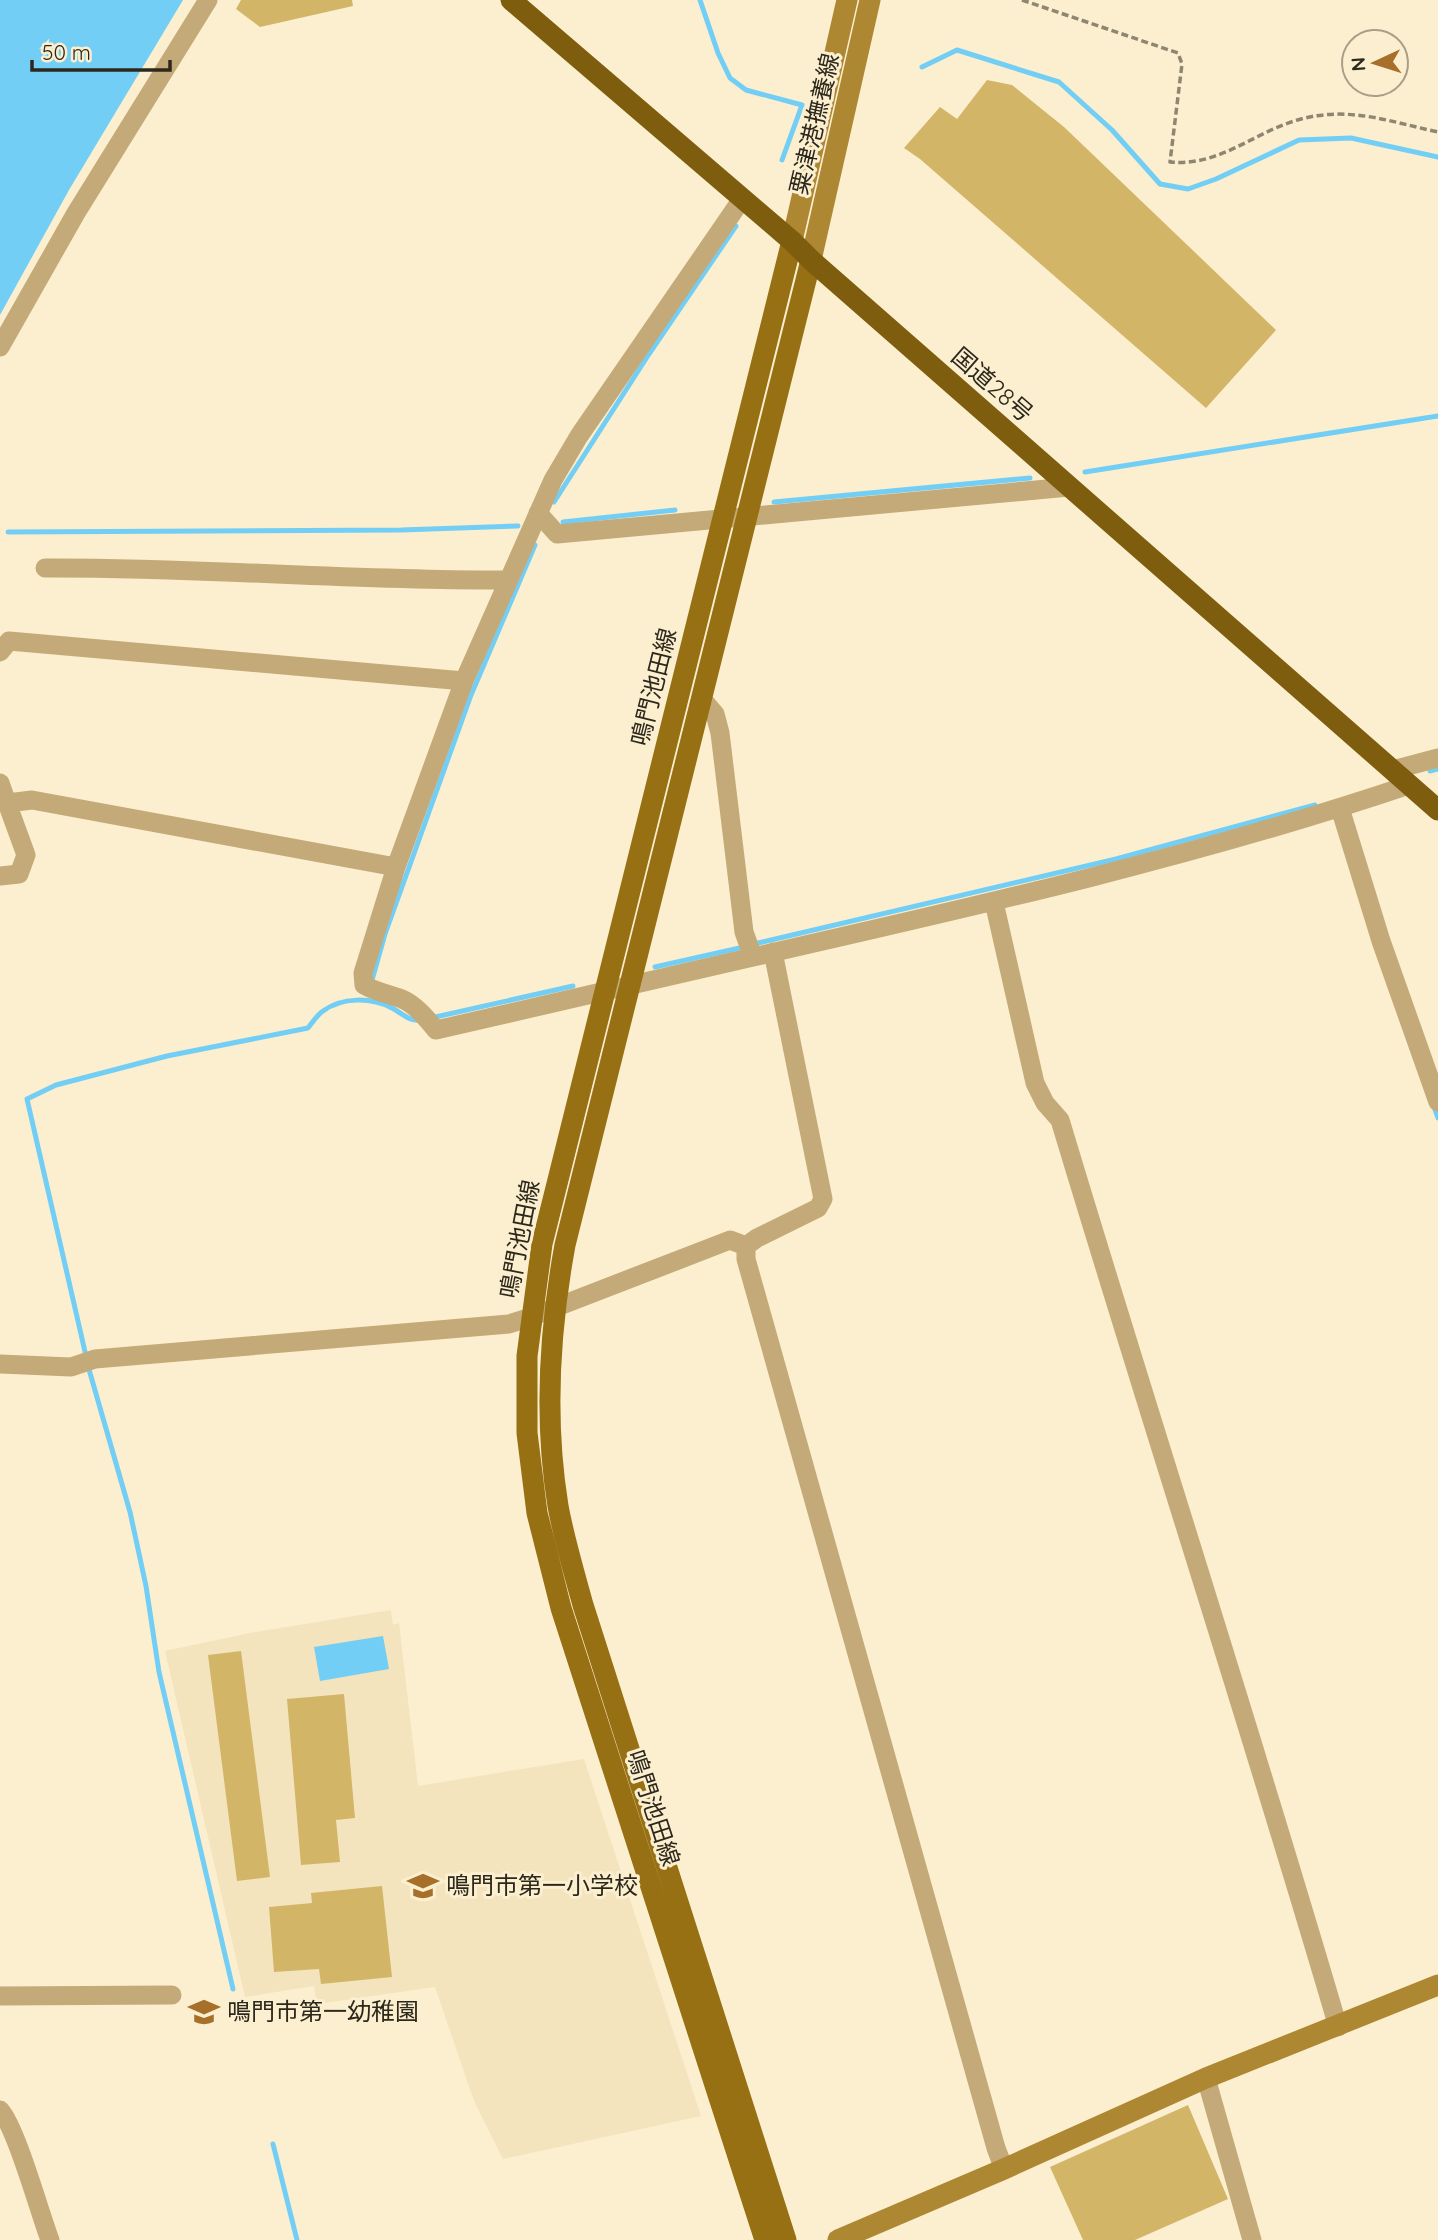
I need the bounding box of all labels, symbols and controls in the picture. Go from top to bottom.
scale bar [32,28,170,72]
north arrow [1340,28,1410,98]
text: 50 m [42,39,91,65]
street label: 粟津港撫養線 [783,50,845,197]
text: N [1346,56,1370,72]
street label: 国道28号 [946,341,1040,428]
street label: 鳴門池田線 [624,625,682,749]
street label: 鳴門池田線 [493,1177,545,1301]
street label: 鳴門池田線 [621,1746,687,1869]
school or university icon: 鳴門市第一小学校 [406,1869,440,1903]
place label: 鳴門市第一小学校 [446,1870,638,1900]
school or university icon: 鳴門市第一幼稚園 [187,1995,221,2029]
place label: 鳴門市第一幼稚園 [227,1996,419,2026]

